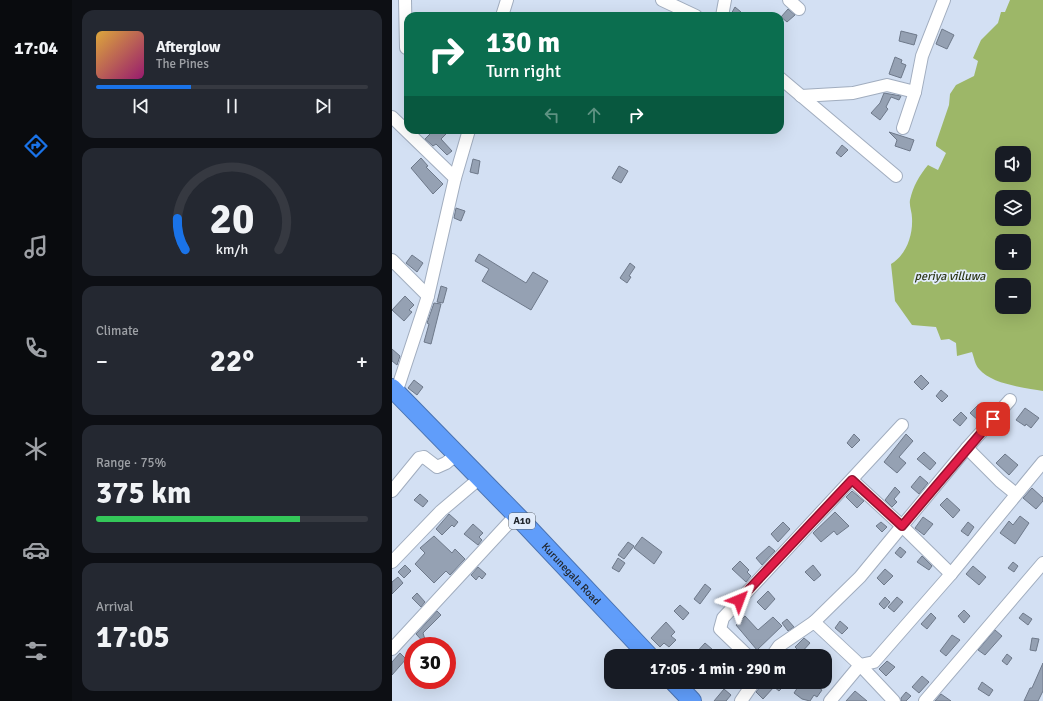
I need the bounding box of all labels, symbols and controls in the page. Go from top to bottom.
text: 130 m [486,26,560,60]
icon: right [420,28,472,80]
text: 17:04 [14,37,58,59]
text: Afterglow [156,38,220,56]
text: The Pines [156,56,209,72]
text: Turn right [486,60,561,82]
icon: previous [130,95,152,117]
icon: pause [221,95,243,117]
icon: next [312,95,334,117]
icon: left [541,104,563,126]
icon: ahead [583,104,605,126]
icon: right [625,104,647,126]
icon: directions [22,132,50,160]
map controls [995,146,1031,314]
button: sound [995,146,1031,182]
button: layers [995,190,1031,226]
text: 20 [210,194,254,245]
icon: music [22,233,50,261]
button: + [995,234,1031,270]
text: km/h [216,241,248,258]
water label: periya villuwa [915,269,986,284]
button: − [995,278,1031,314]
text: Climate [96,323,139,339]
icon: phone [22,334,50,362]
text: 22° [210,343,254,380]
text: − [96,348,108,375]
text: + [356,348,368,375]
pin [976,402,1010,436]
icon: arrive [982,408,1004,430]
icon: climate [22,435,50,463]
text: Range · 75% [96,455,166,471]
text: 375 km [96,475,191,512]
road number: A10 [509,513,535,529]
icon: car [22,536,50,564]
street label: Kurunegala Road [539,540,604,607]
position arrow [718,579,760,621]
text: Arrival [96,599,133,615]
text: 17:05 [96,619,170,656]
icon: filters [22,637,50,665]
speed limit sign: 30 [404,637,456,689]
text: 17:05 · 1 min · 290 m [650,660,786,678]

